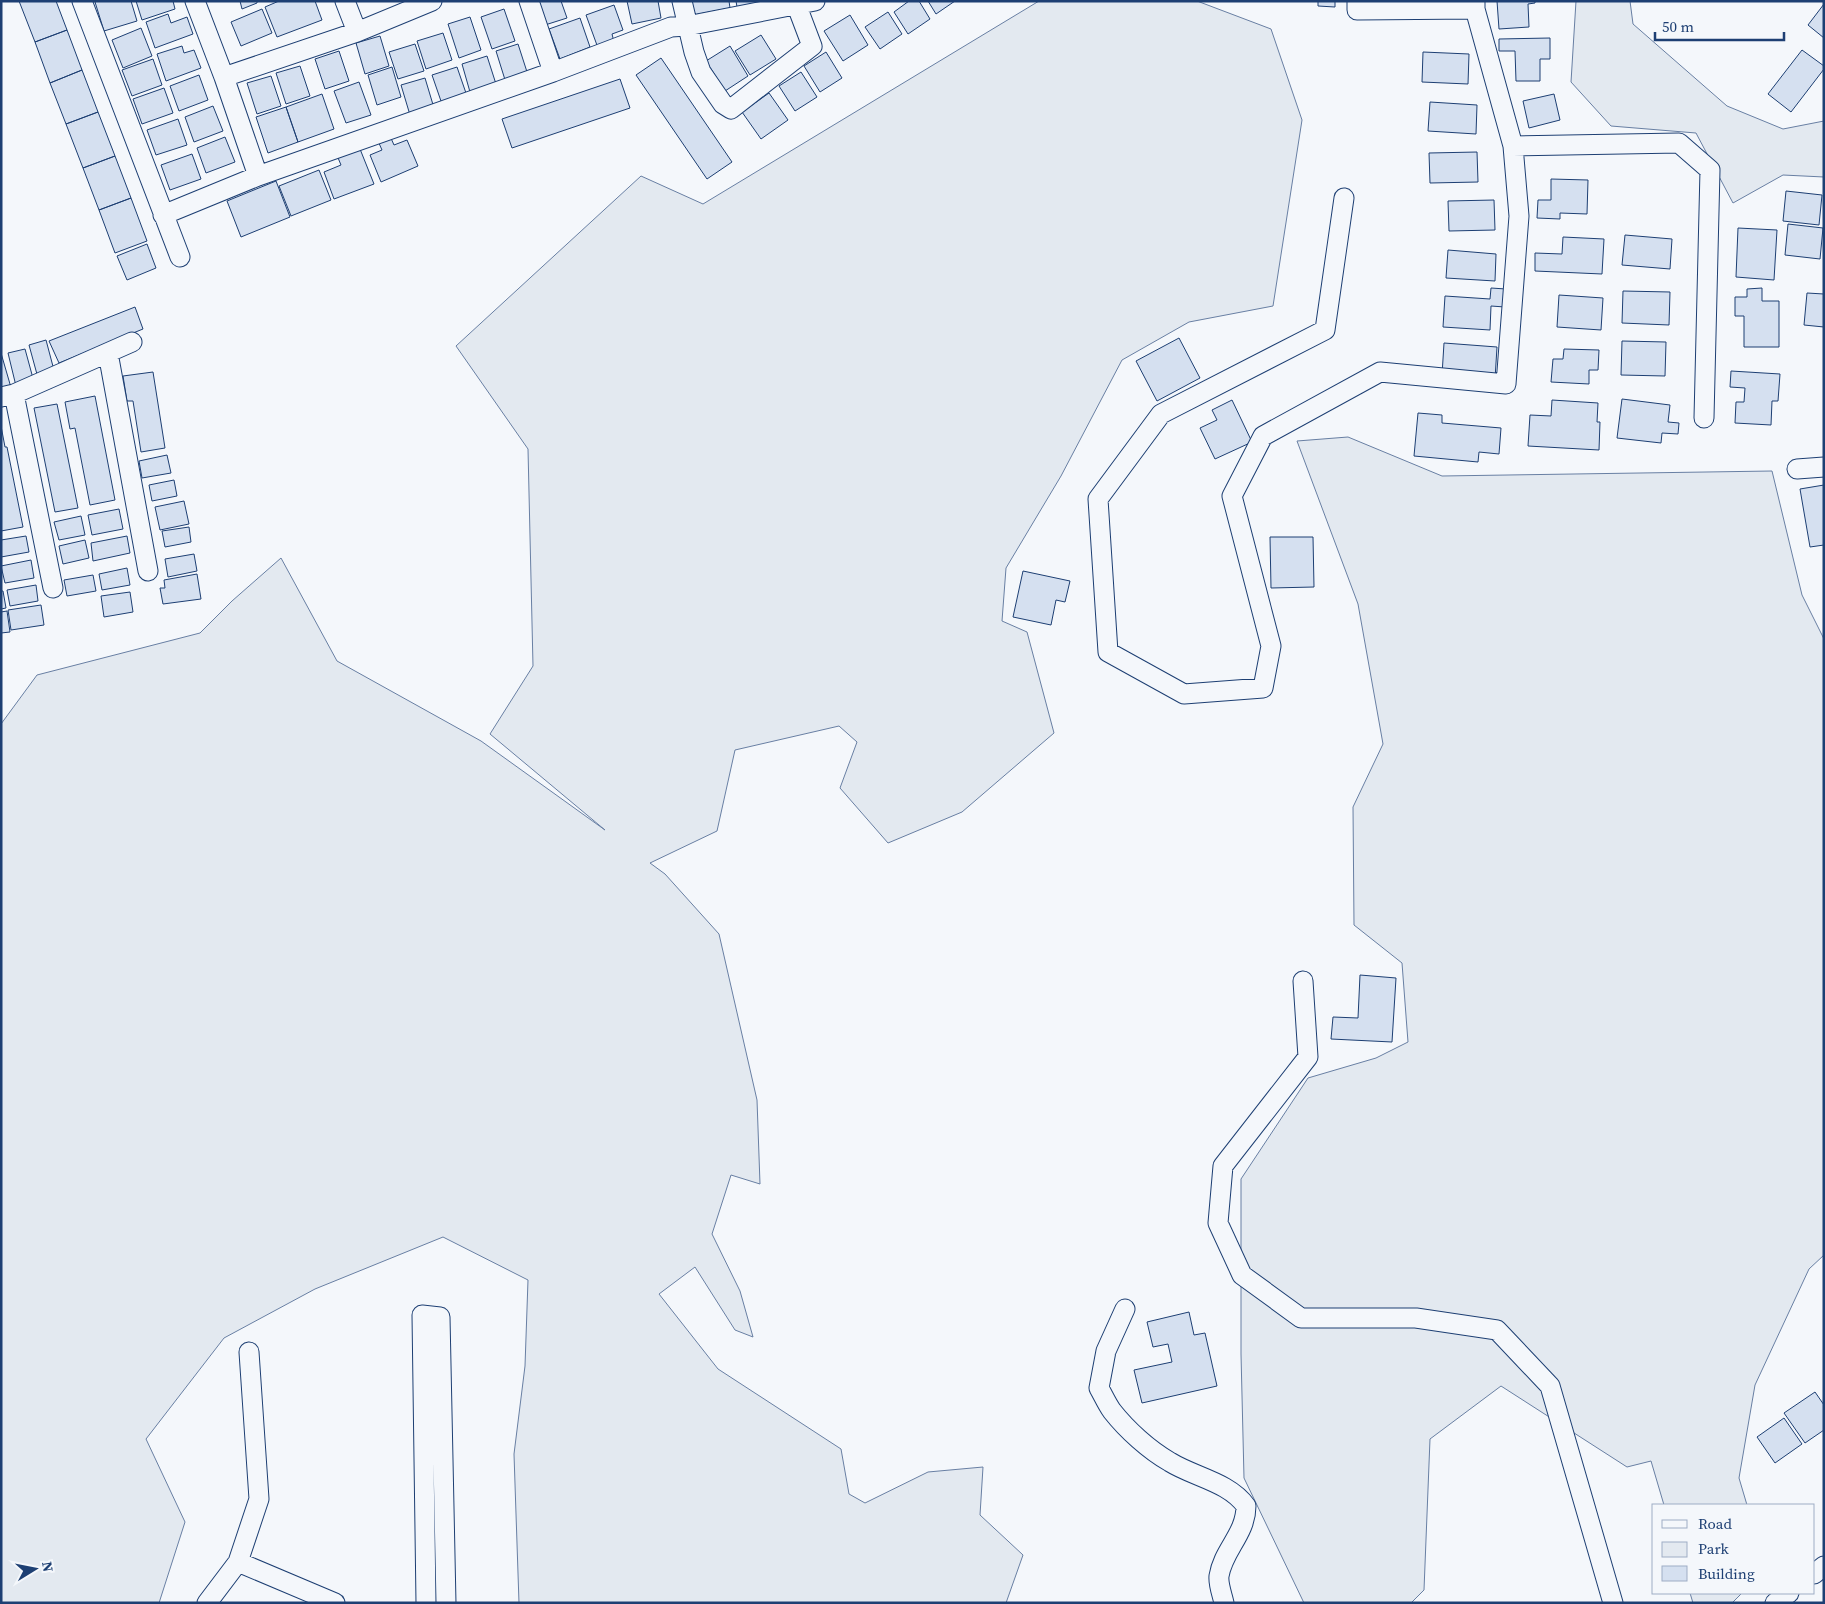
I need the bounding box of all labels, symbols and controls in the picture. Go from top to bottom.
scale bar [1655,10,1784,42]
text: 50 m [1662,16,1694,37]
legend [1652,1504,1815,1594]
text: Road [1698,1513,1732,1534]
text: Park [1698,1538,1730,1559]
north arrow [10,1544,60,1594]
text: N [37,1560,59,1574]
text: Building [1698,1563,1755,1584]

